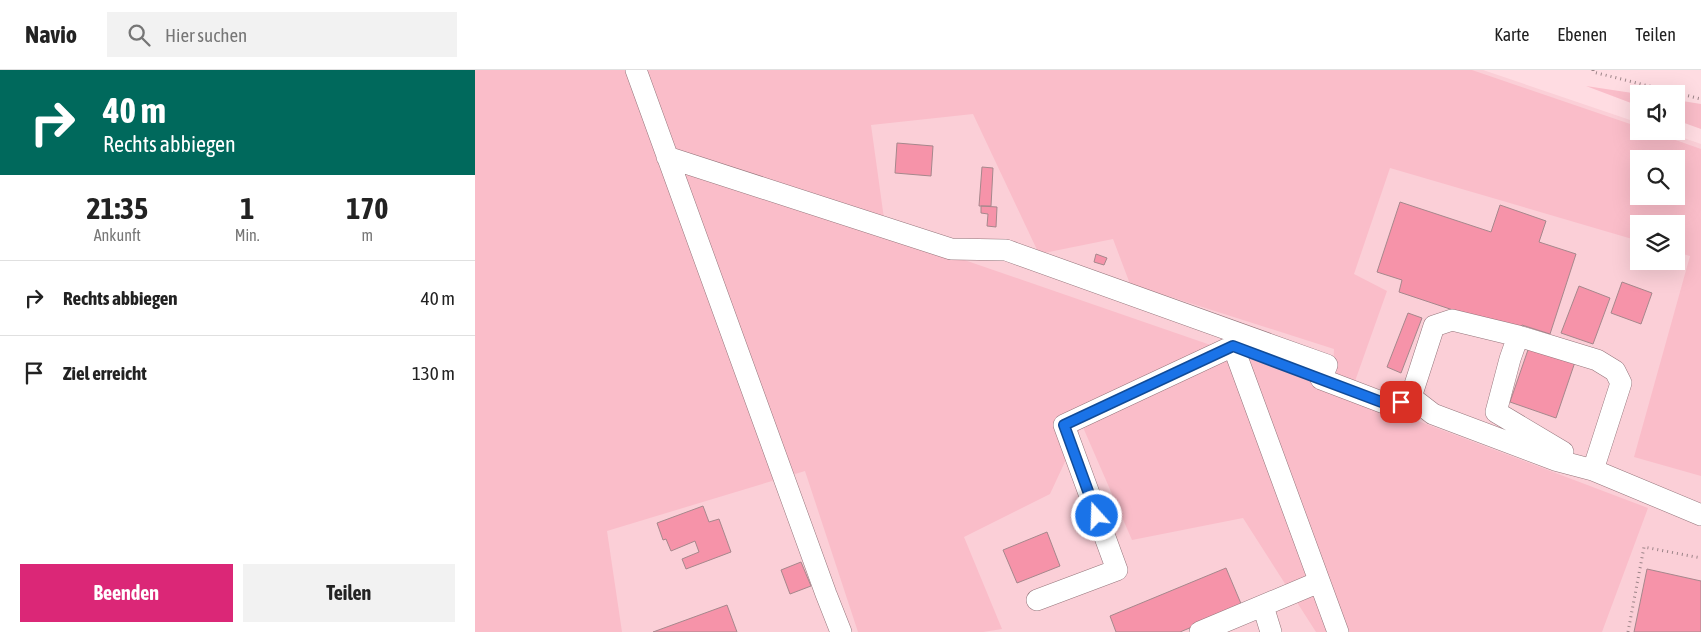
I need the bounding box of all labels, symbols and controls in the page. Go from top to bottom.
search box [107,12,457,57]
text: Navio [25,21,77,48]
icon: search [125,21,153,49]
text: Hier suchen [165,24,247,46]
text: Karte [1494,24,1529,45]
text: Ebenen [1557,24,1607,45]
text: Teilen [1635,24,1676,45]
map controls [1630,85,1685,270]
button: sound [1630,85,1685,140]
icon: right [20,90,85,155]
text: 40 m [103,90,166,130]
text: Rechts abbiegen [103,131,236,157]
button: search [1630,150,1685,205]
text: 21:35 [86,191,148,225]
text: 1 [240,191,254,225]
text: 170 [346,191,388,225]
button: layers [1630,215,1685,270]
text: Ankunft [94,226,141,244]
text: Min. [235,226,260,244]
text: m [362,226,373,244]
icon: right [20,284,48,312]
text: Rechts abbiegen [63,287,178,309]
text: 40 m [421,287,455,309]
icon: arrive [20,359,48,387]
text: Ziel erreicht [63,362,147,384]
text: 130 m [412,362,455,384]
pin [1380,381,1422,423]
icon: arrive [1387,388,1415,416]
position arrow [1070,489,1122,541]
button: Beenden [20,564,233,622]
button: Teilen [243,564,455,622]

